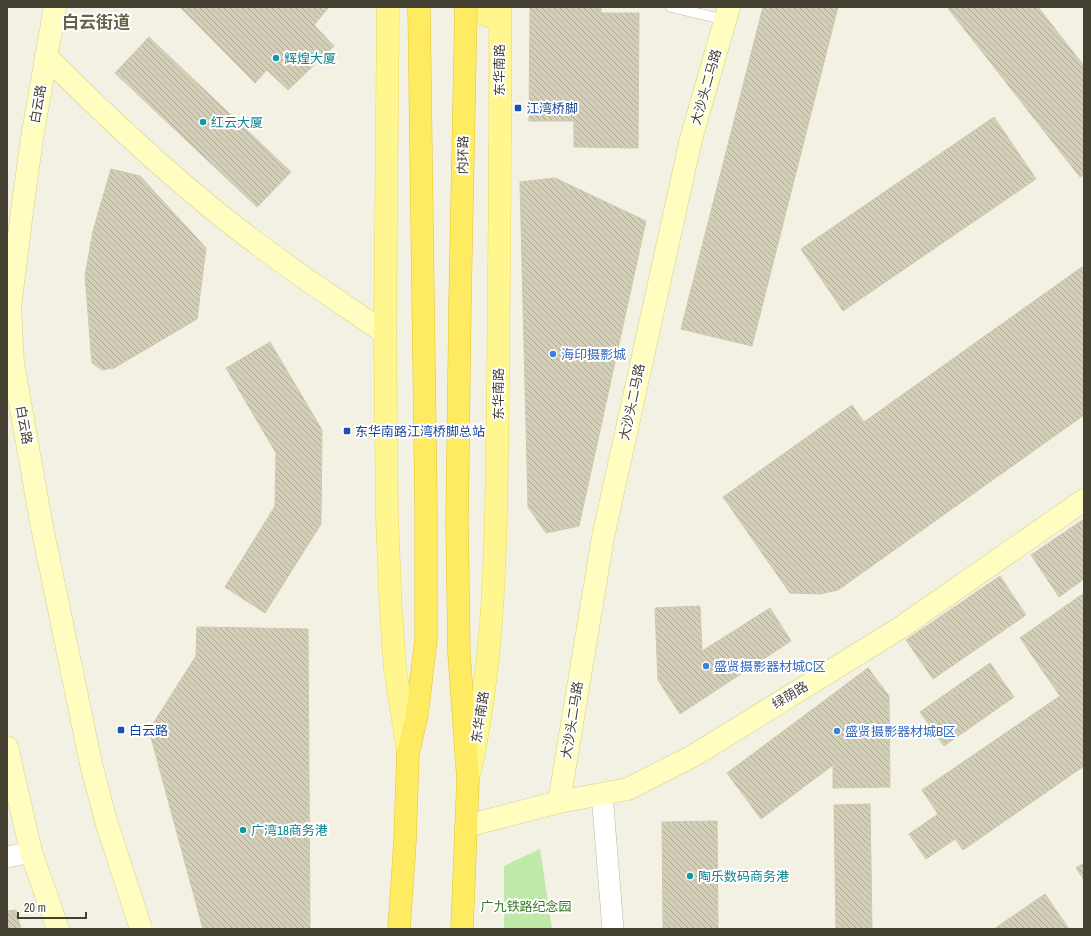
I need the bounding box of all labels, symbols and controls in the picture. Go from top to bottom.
district label: 白云街道 [62,10,130,33]
street label: 东华南路 [491,44,508,96]
street label: 大沙头二马路 [687,47,725,127]
place label: 辉煌大厦 [284,50,336,67]
marker: 辉煌大厦 [271,53,281,63]
street label: 白云路 [26,83,50,125]
place label: 江湾桥脚 [526,100,578,117]
marker: 江湾桥脚 [513,103,523,113]
place label: 红云大厦 [211,114,263,131]
marker: 红云大厦 [198,117,208,127]
street label: 内环路 [454,135,472,175]
place label: 海印摄影城 [561,346,626,363]
marker: 海印摄影城 [548,349,558,359]
street label: 大沙头二马路 [616,362,648,442]
street label: 东华南路 [490,368,507,420]
street label: 白云路 [12,404,36,446]
place label: 东华南路江湾桥脚总站 [355,423,485,440]
marker: 东华南路江湾桥脚总站 [342,426,352,436]
place label: 盛贤摄影器材城C区 [714,658,826,675]
marker: 盛贤摄影器材城C区 [701,661,711,671]
street label: 绿荫路 [769,678,811,712]
street label: 大沙头二马路 [558,680,586,760]
street label: 东华南路 [468,690,492,744]
place label: 白云路 [129,722,168,739]
place label: 盛贤摄影器材城B区 [845,723,956,740]
marker: 白云路 [116,725,126,735]
marker: 盛贤摄影器材城B区 [832,726,842,736]
place label: 广湾18商务港 [251,822,328,839]
marker: 广湾18商务港 [238,825,248,835]
place label: 陶乐数码商务港 [698,868,789,885]
marker: 陶乐数码商务港 [685,871,695,881]
scale bar [18,894,86,920]
park label: 广九铁路纪念园 [480,898,572,915]
text: 20 m [24,900,46,916]

